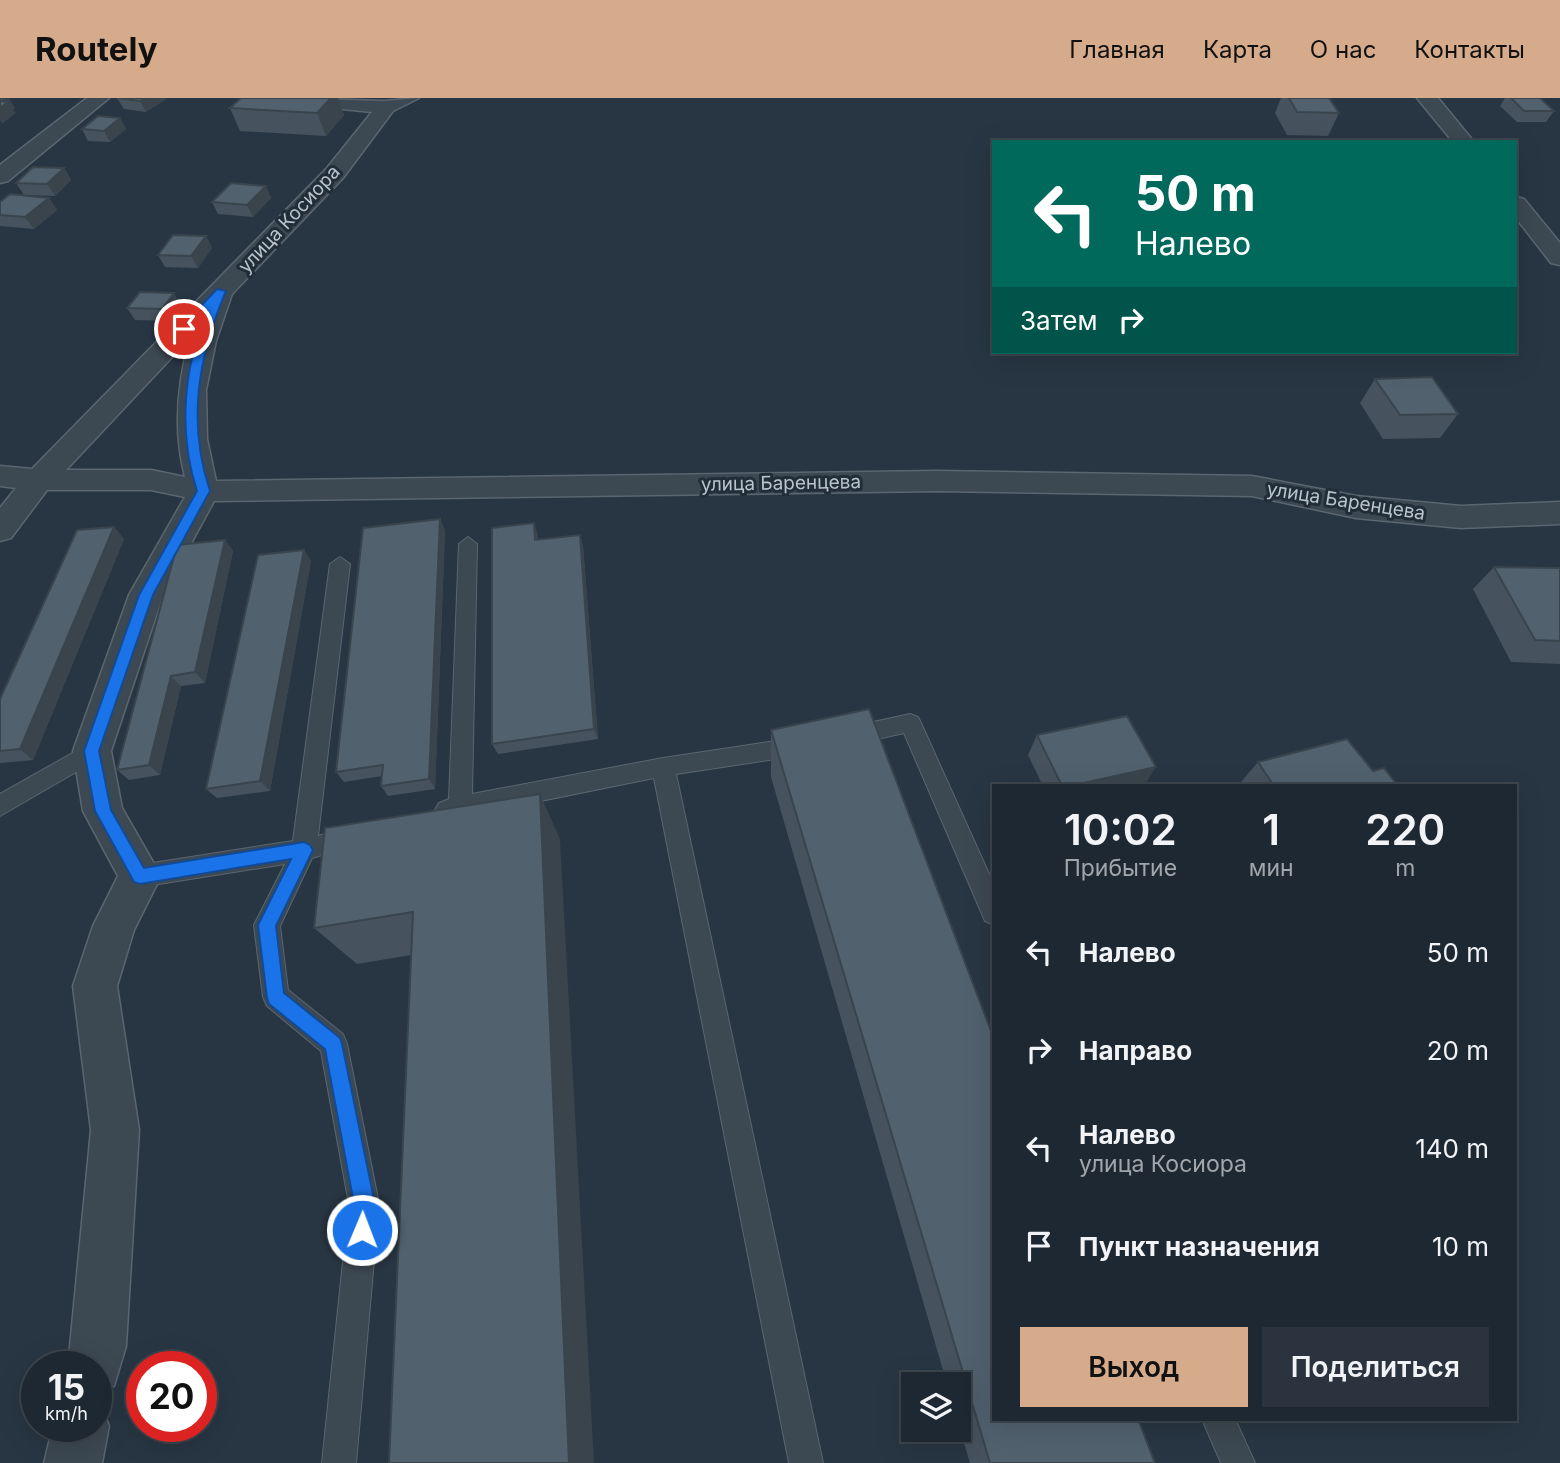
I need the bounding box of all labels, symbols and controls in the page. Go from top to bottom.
text: Routely [35,29,158,69]
text: Главная [1069,35,1165,64]
text: Карта [1203,35,1272,64]
text: О нас [1310,35,1376,64]
text: Контакты [1414,35,1525,64]
street label: улица Косиора [233,160,345,278]
text: 50 m [1135,164,1256,223]
icon: left [1020,168,1111,259]
text: Налево [1135,224,1251,263]
pin [154,299,214,359]
icon: right [1112,301,1150,339]
text: Затем [1020,305,1098,336]
icon: arrive [165,310,203,348]
street label: улица Баренцева [701,470,861,496]
street label: улица Баренцева [1265,477,1427,525]
text: 10:02 [1064,804,1177,855]
text: 1 [1262,804,1280,855]
text: 220 [1365,804,1445,855]
text: Прибытие [1064,854,1177,882]
text: мин [1249,854,1294,882]
text: m [1395,854,1415,882]
icon: left [1020,933,1058,971]
text: Налево [1079,937,1176,968]
text: 50 m [1427,937,1489,968]
icon: right [1020,1031,1058,1069]
text: Направо [1079,1035,1192,1066]
text: 20 m [1427,1035,1489,1066]
text: Налево [1079,1119,1176,1150]
icon: left [1020,1129,1058,1167]
text: 140 m [1415,1133,1489,1164]
text: улица Косиора [1079,1150,1247,1178]
position arrow [325,1193,399,1267]
icon: arrive [1020,1227,1058,1265]
text: Пункт назначения [1079,1231,1320,1262]
text: 10 m [1432,1231,1489,1262]
button: Выход [1020,1327,1248,1407]
button: Поделиться [1262,1327,1489,1407]
speed limit sign: 20 [126,1351,217,1442]
text: 15 [48,1366,85,1408]
map controls [901,1372,971,1442]
button: layers [901,1372,971,1442]
text: km/h [45,1403,88,1424]

